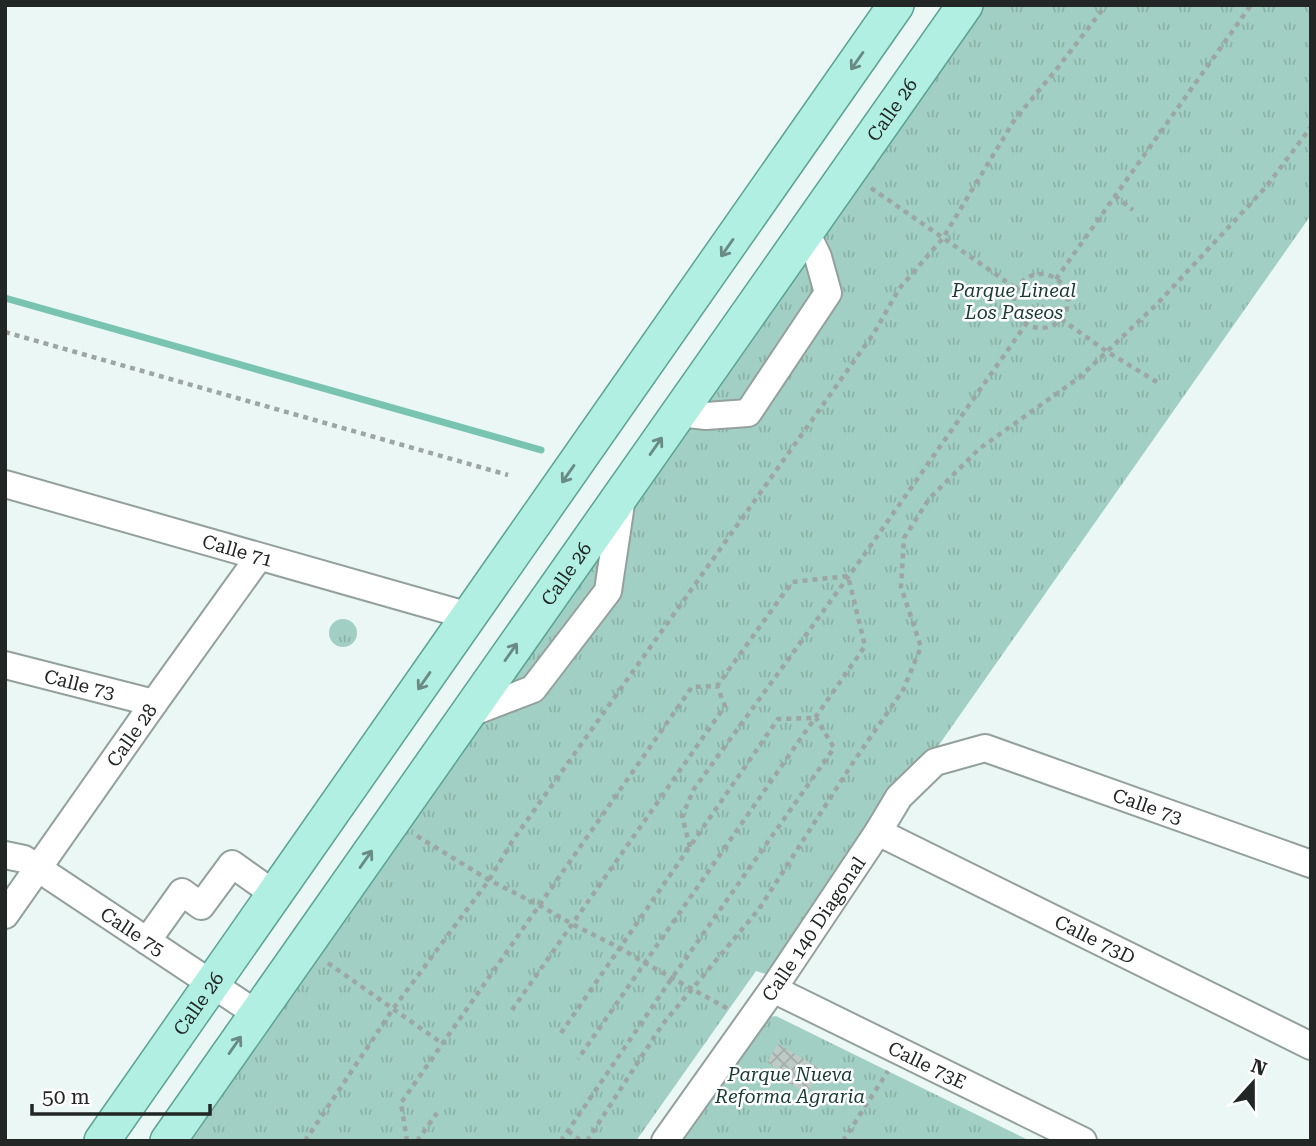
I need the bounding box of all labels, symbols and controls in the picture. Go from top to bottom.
one-way arrow [850,51,864,70]
street label: Calle 26 [862,73,922,146]
one-way arrow [720,238,734,257]
park label: Parque Lineal Los Paseos [951,279,1076,324]
one-way arrow [649,437,663,456]
one-way arrow [561,464,575,483]
street label: Calle 71 [200,529,276,571]
street label: Calle 26 [536,538,596,610]
one-way arrow [504,643,518,662]
street label: Calle 73 [42,664,117,704]
one-way arrow [417,671,431,690]
street label: Calle 28 [101,699,162,771]
street label: Calle 73 [1110,783,1186,829]
one-way arrow [359,850,373,869]
street label: Calle 140 Diagonal [757,852,870,1005]
street label: Calle 75 [96,902,169,961]
street label: Calle 73D [1051,910,1139,969]
street label: Calle 26 [168,967,228,1039]
one-way arrow [228,1036,242,1055]
street label: Calle 73E [884,1036,970,1094]
north arrow [1218,1048,1288,1118]
text: N [1248,1054,1270,1081]
park label: Parque Nueva Reforma Agraria [714,1063,865,1108]
scale bar [32,1072,210,1116]
text: 50 m [42,1085,90,1109]

